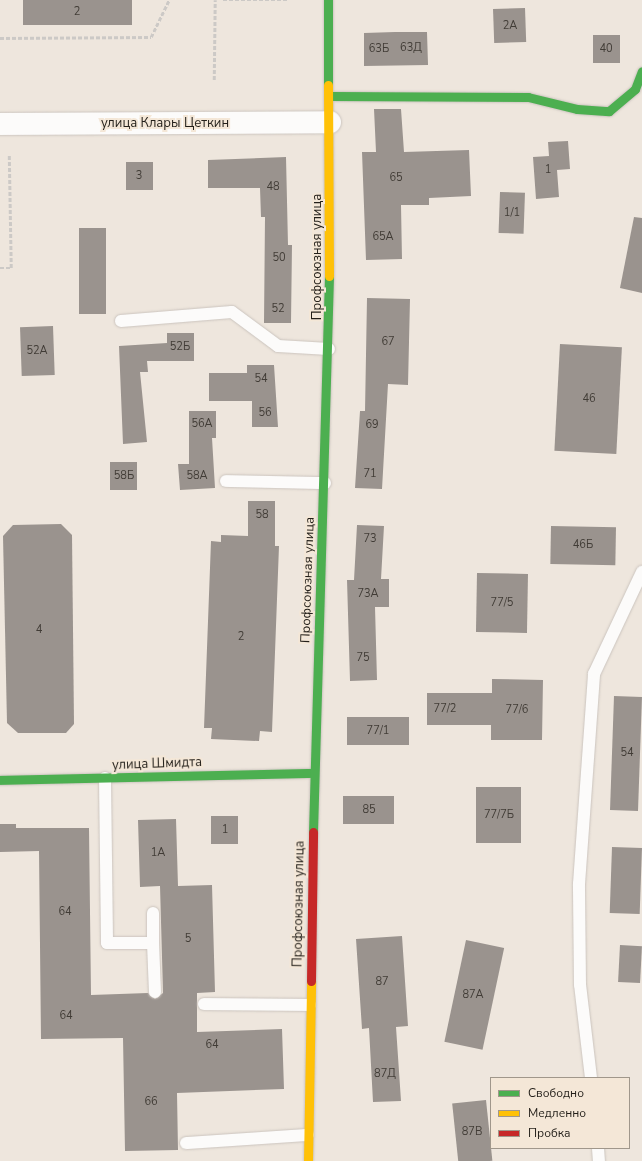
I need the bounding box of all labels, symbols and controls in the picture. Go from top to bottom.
house number: 2 [74,5,80,19]
house number: 2А [503,19,517,33]
house number: 63Д [400,41,422,55]
house number: 63Б [369,42,389,56]
house number: 40 [599,42,613,56]
street label: улица Клары Цеткин [101,115,229,131]
house number: 1 [545,163,551,177]
house number: 3 [136,169,142,183]
house number: 65 [389,171,403,185]
house number: 48 [266,180,280,194]
street label: Профсоюзная улица [309,194,325,320]
house number: 1/1 [504,206,520,220]
house number: 65А [372,230,394,244]
house number: 50 [272,251,286,265]
house number: 52 [271,302,285,316]
house number: 67 [381,335,395,349]
house number: 52Б [170,340,190,354]
house number: 52А [26,344,48,358]
house number: 54 [254,372,268,386]
house number: 46 [582,392,596,406]
house number: 56 [258,406,272,420]
house number: 56А [191,417,213,431]
house number: 69 [365,418,379,432]
house number: 71 [363,467,377,481]
house number: 58Б [114,469,134,483]
house number: 58А [186,469,208,483]
house number: 58 [255,508,269,522]
street label: Профсоюзная улица [298,517,318,643]
house number: 73 [363,532,377,546]
house number: 46Б [573,538,593,552]
house number: 73А [357,587,379,601]
house number: 77/5 [491,596,513,610]
house number: 4 [36,623,42,637]
house number: 2 [238,630,244,644]
house number: 75 [356,651,370,665]
house number: 77/2 [434,702,456,716]
house number: 77/6 [506,703,528,717]
house number: 77/1 [367,724,389,738]
house number: 54 [620,746,634,760]
street label: улица Шмидта [112,755,202,773]
house number: 85 [362,803,376,817]
house number: 77/7Б [484,808,514,822]
house number: 1 [222,823,228,837]
street label: Профсоюзная улица [290,841,308,967]
house number: 1А [151,846,165,860]
house number: 64 [58,905,72,919]
house number: 5 [185,932,191,946]
house number: 87 [375,975,389,989]
house number: 87А [462,988,484,1002]
house number: 64 [59,1009,73,1023]
house number: 64 [205,1038,219,1052]
house number: 87Д [374,1067,396,1081]
legend [490,1077,630,1149]
text: Свободно [528,1085,584,1101]
house number: 66 [144,1095,158,1109]
text: Медленно [528,1105,586,1121]
house number: 87В [462,1125,482,1139]
text: Пробка [528,1125,571,1141]

